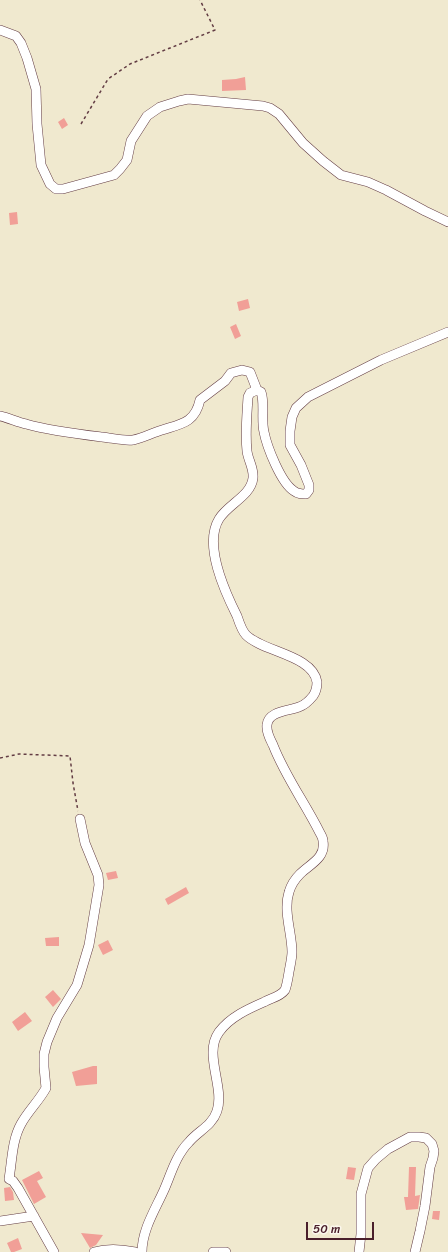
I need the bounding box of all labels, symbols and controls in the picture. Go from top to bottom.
scale bar [308,1214,376,1240]
text: 50 m [313,1218,340,1240]

